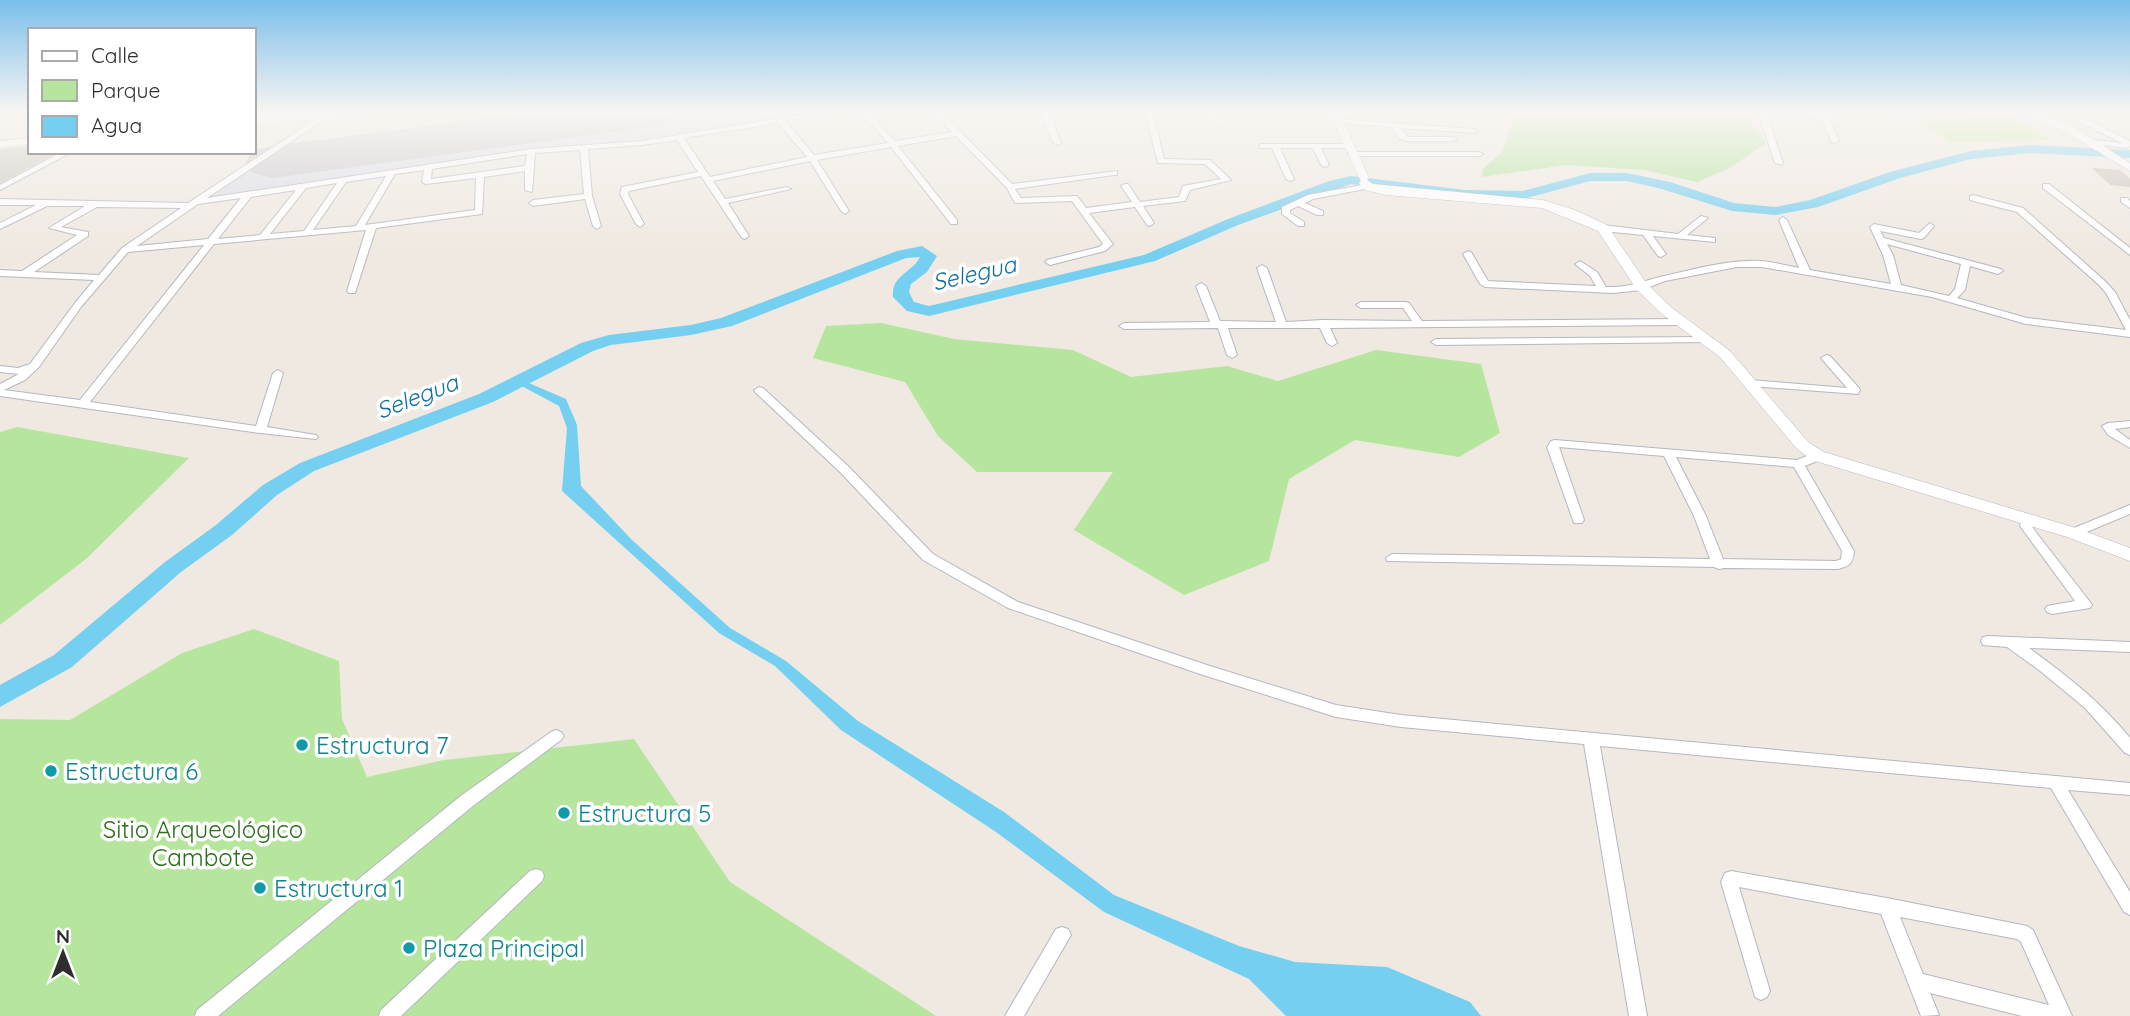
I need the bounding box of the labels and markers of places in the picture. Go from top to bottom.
place label: Estructura 7 [316,730,449,760]
marker: Estructura 7 [294,737,310,753]
place label: Estructura 6 [65,756,198,786]
marker: Estructura 6 [43,763,59,779]
place label: Estructura 5 [578,798,711,828]
marker: Estructura 5 [556,805,572,821]
place label: Estructura 1 [274,873,403,903]
marker: Estructura 1 [252,880,268,896]
place label: Plaza Principal [423,933,585,963]
marker: Plaza Principal [401,940,417,956]

